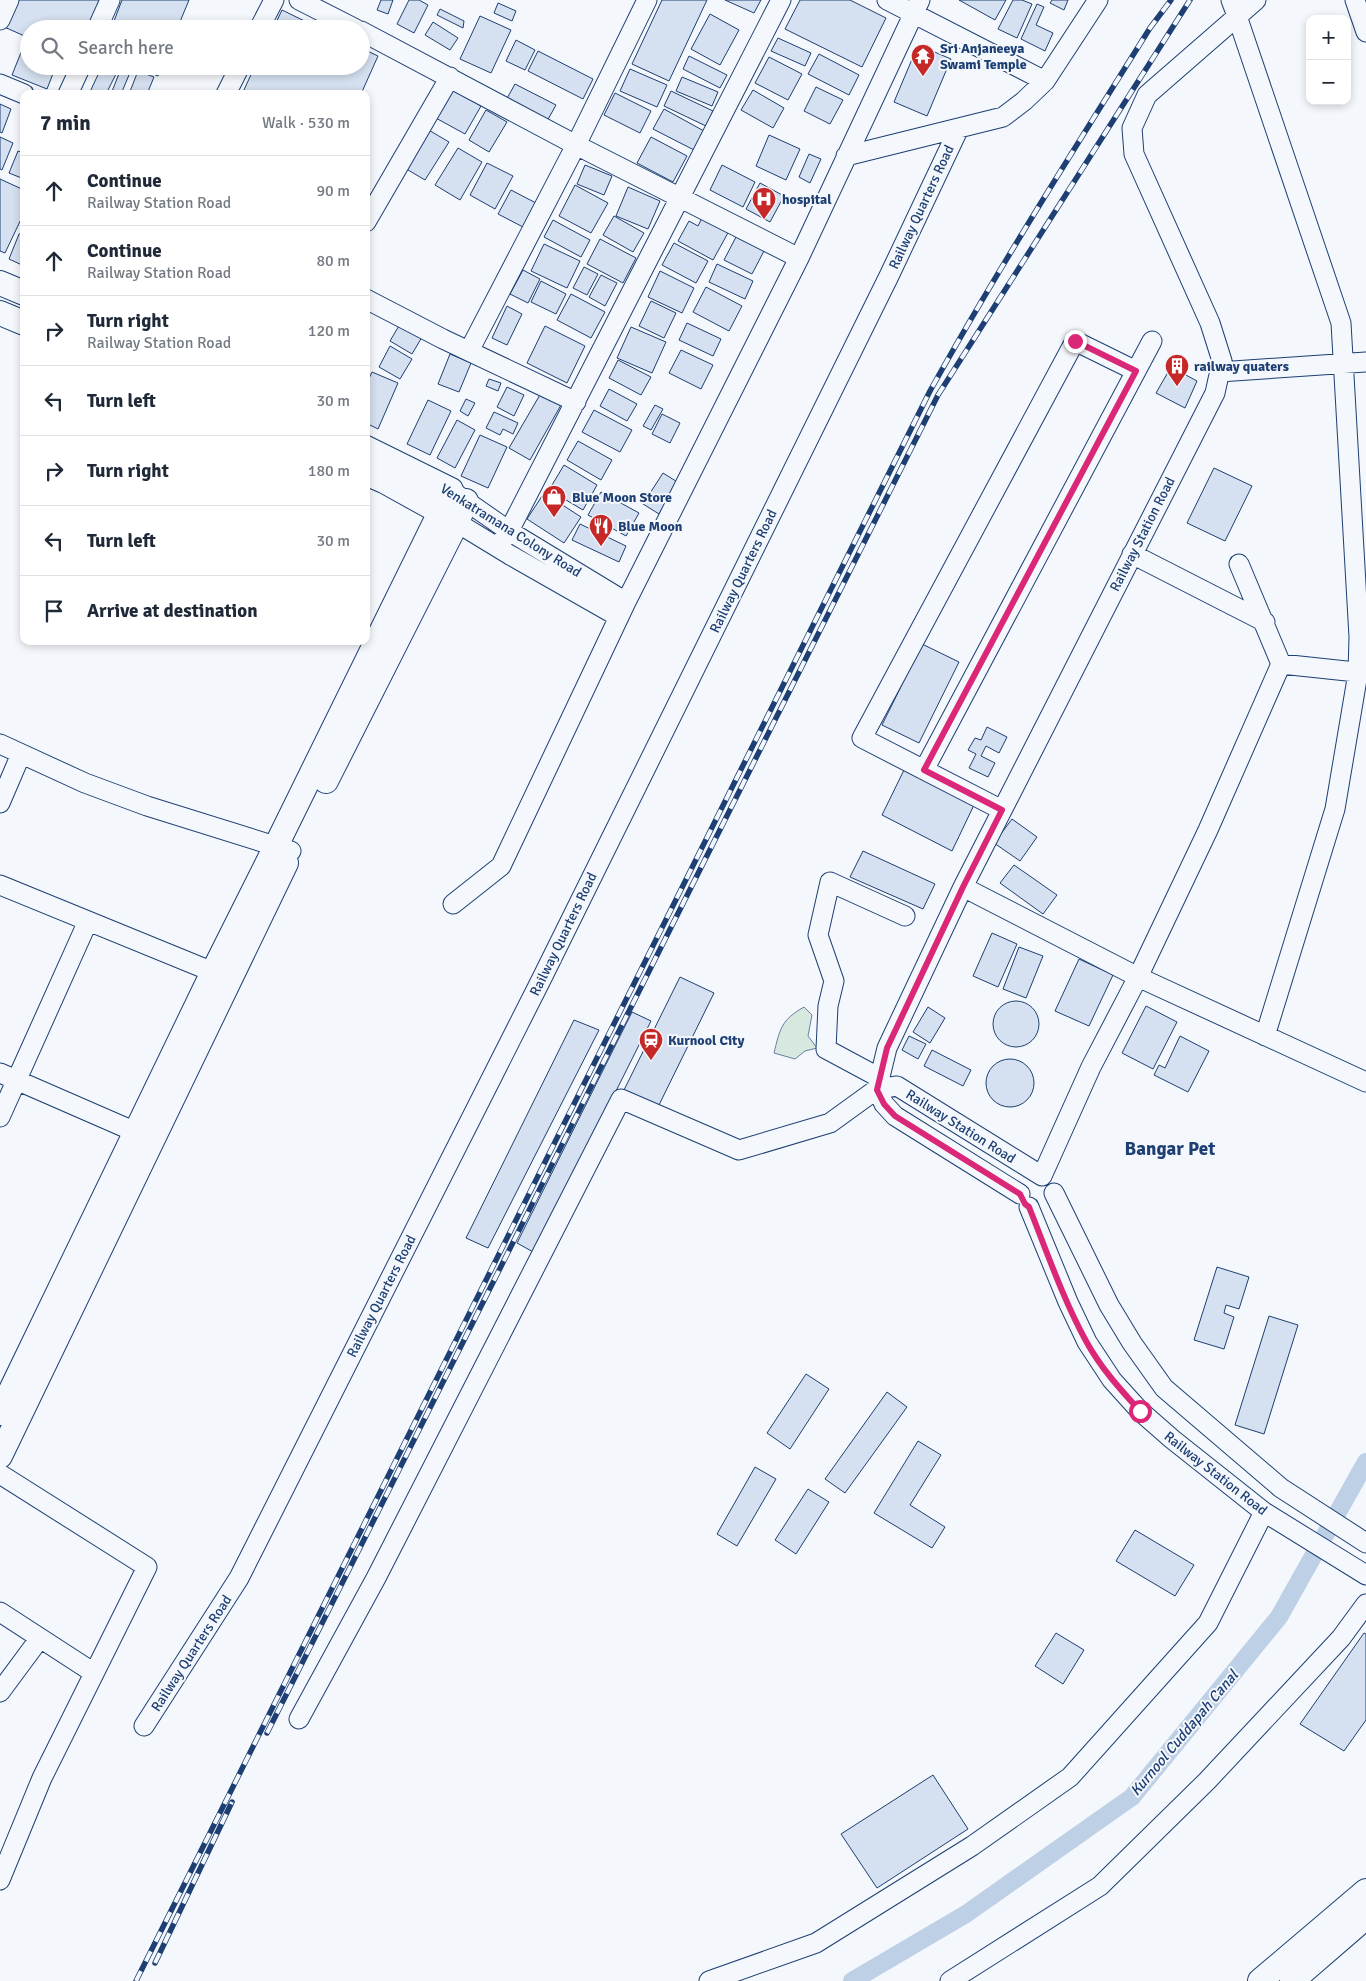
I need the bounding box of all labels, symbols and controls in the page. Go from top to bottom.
map controls [1306,15,1351,105]
button: + [1306,15,1351,60]
search box [20,20,370,75]
icon: search [38,34,66,62]
text: Search here [78,36,174,60]
place label: Sri Anjaneeya Swami Temple [940,40,1027,73]
temple icon: Sri Anjaneeya Swami Temple [910,43,936,77]
button: − [1306,60,1351,105]
text: 7 min [40,110,91,136]
text: Walk · 530 m [262,113,350,133]
street label: Railway Quarters Road [885,142,958,272]
text: Continue [87,169,162,193]
icon: ahead [40,177,68,205]
text: 90 m [316,181,350,201]
hospital icon: hospital [751,186,777,220]
place label: hospital [782,191,832,208]
text: Railway Station Road [87,193,231,213]
text: Continue [87,239,162,263]
icon: ahead [40,247,68,275]
text: 80 m [316,251,350,271]
text: Railway Station Road [87,263,231,283]
text: Turn right [87,309,169,333]
icon: right [40,317,68,345]
text: 120 m [308,321,350,341]
route end [1064,330,1087,353]
text: Railway Station Road [87,333,231,353]
building icon: railway quaters [1164,353,1190,387]
place label: railway quaters [1194,358,1289,375]
icon: left [40,387,68,415]
text: Turn left [87,389,156,413]
text: 30 m [316,391,350,411]
icon: right [40,457,68,485]
text: Turn right [87,459,169,483]
text: 180 m [308,461,350,481]
street label: Railway Station Road [1106,474,1179,594]
street label: Venkatramana Colony Road [437,480,584,581]
shop icon: Blue Moon Store [541,484,567,518]
place label: Blue Moon Store [572,489,672,506]
street label: Railway Quarters Road [706,507,781,636]
restaurant icon: Blue Moon [588,513,614,547]
place label: Blue Moon [618,518,683,535]
icon: left [40,527,68,555]
text: Turn left [87,529,156,553]
text: 30 m [316,531,350,551]
icon: arrive [40,597,68,625]
text: Arrive at destination [87,599,258,623]
street label: Railway Quarters Road [526,870,601,999]
station icon: Kurnool City [638,1027,664,1061]
place label: Kurnool City [668,1032,744,1049]
street label: Railway Station Road [903,1086,1019,1167]
district label: Bangar Pet [1125,1137,1215,1161]
street label: Railway Quarters Road [343,1232,420,1360]
route start [1129,1400,1152,1423]
street label: Railway Station Road [1161,1428,1271,1519]
street label: Railway Quarters Road [147,1592,235,1715]
water label: Kurnool Cuddapah Canal [1126,1665,1243,1799]

